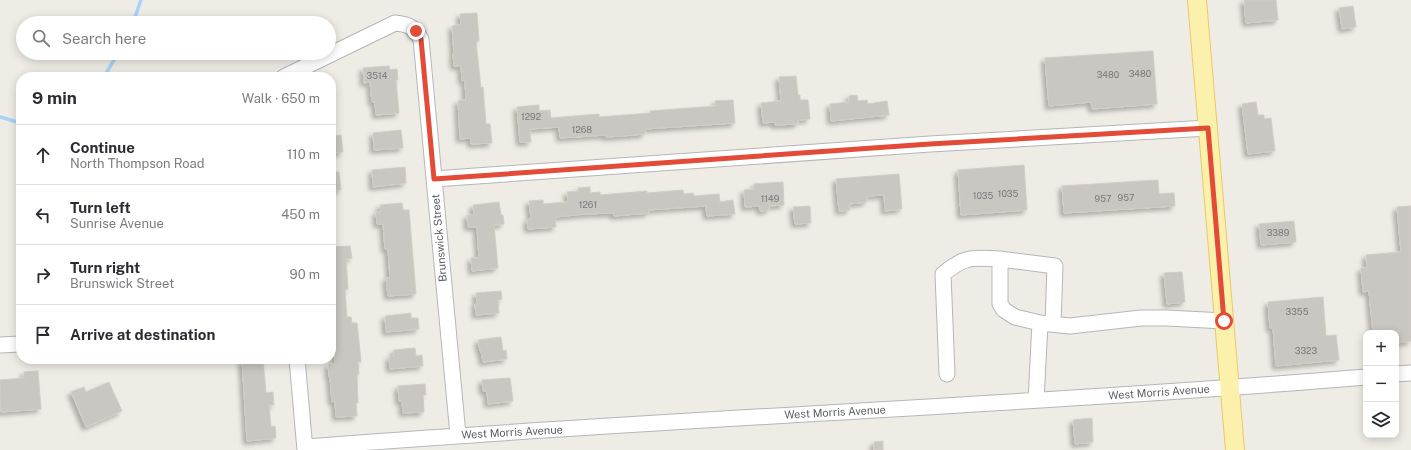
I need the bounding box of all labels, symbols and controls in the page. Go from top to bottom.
search box [16,16,336,60]
route end [407,22,425,40]
icon: search [30,27,52,49]
text: Search here [62,30,146,47]
house number: 3480 [1129,68,1152,79]
house number: 3480 [1097,69,1120,80]
house number: 3514 [367,70,388,81]
text: 9 min [32,88,77,108]
text: Walk · 650 m [242,91,320,106]
house number: 1292 [521,111,541,122]
house number: 1268 [572,124,592,135]
text: Continue [70,139,135,156]
icon: ahead [32,144,54,166]
text: 110 m [287,147,320,162]
text: North Thompson Road [70,156,205,171]
house number: 1035 [998,188,1019,199]
house number: 1035 [973,190,994,201]
house number: 957 [1118,192,1134,203]
house number: 1149 [761,193,780,204]
house number: 957 [1095,193,1111,204]
street label: Brunswick Street [429,194,449,282]
text: Turn left [70,199,131,216]
house number: 1261 [579,199,597,210]
icon: left [32,204,54,226]
text: 450 m [281,207,320,222]
text: Sunrise Avenue [70,216,164,231]
house number: 3389 [1267,227,1290,238]
text: Turn right [70,259,140,276]
icon: right [32,264,54,286]
text: 90 m [290,267,320,282]
text: Brunswick Street [70,276,174,291]
house number: 3355 [1286,306,1309,317]
route start [1215,312,1233,330]
icon: arrive [32,324,54,346]
text: Arrive at destination [70,326,215,343]
map controls [1363,330,1399,438]
button: + [1363,330,1399,366]
house number: 3323 [1295,345,1317,356]
button: − [1363,366,1399,402]
street label: West Morris Avenue [1108,382,1210,402]
button: layers [1363,402,1399,438]
street label: West Morris Avenue [784,403,886,421]
street label: West Morris Avenue [461,423,563,441]

